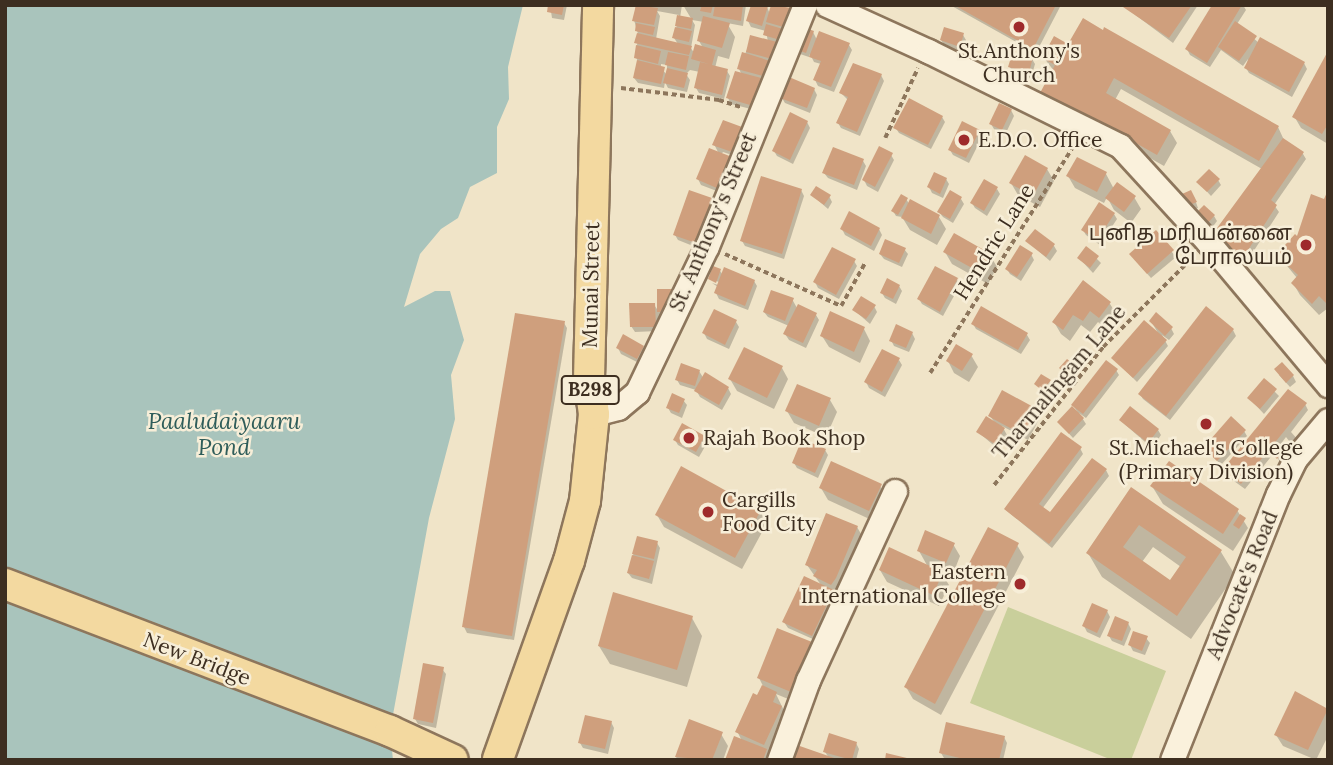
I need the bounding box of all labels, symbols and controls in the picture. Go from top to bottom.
marker: St.Anthony's Church [1011,19,1027,35]
place label: St.Anthony's Church [958,38,1080,88]
place label: E.D.O. Office [978,127,1102,153]
street label: St. Anthony's Street [664,129,762,315]
marker: E.D.O. Office [956,132,972,148]
street label: Hendric Lane [948,179,1040,305]
place label: புனித மரியன்னை பேராலயம் [1089,220,1292,270]
street label: Munai Street [577,222,605,348]
marker: புனித மரியன்னை பேராலயம் [1298,237,1314,253]
street label: Tharmalingam Lane [987,300,1131,464]
road number: B298 [560,374,620,406]
water label: Paaludaiyaaru Pond [148,407,300,461]
marker: St.Michael's College (Primary Division) [1198,416,1214,432]
place label: Rajah Book Shop [703,425,865,451]
marker: Rajah Book Shop [681,430,697,446]
place label: St.Michael's College (Primary Division) [1109,435,1303,485]
place label: Cargills Food City [722,487,816,537]
marker: Cargills Food City [700,504,716,520]
street label: Advocate's Road [1201,507,1283,663]
place label: Eastern International College [801,559,1006,609]
marker: Eastern International College [1012,576,1028,592]
street label: New Bridge [140,627,254,691]

